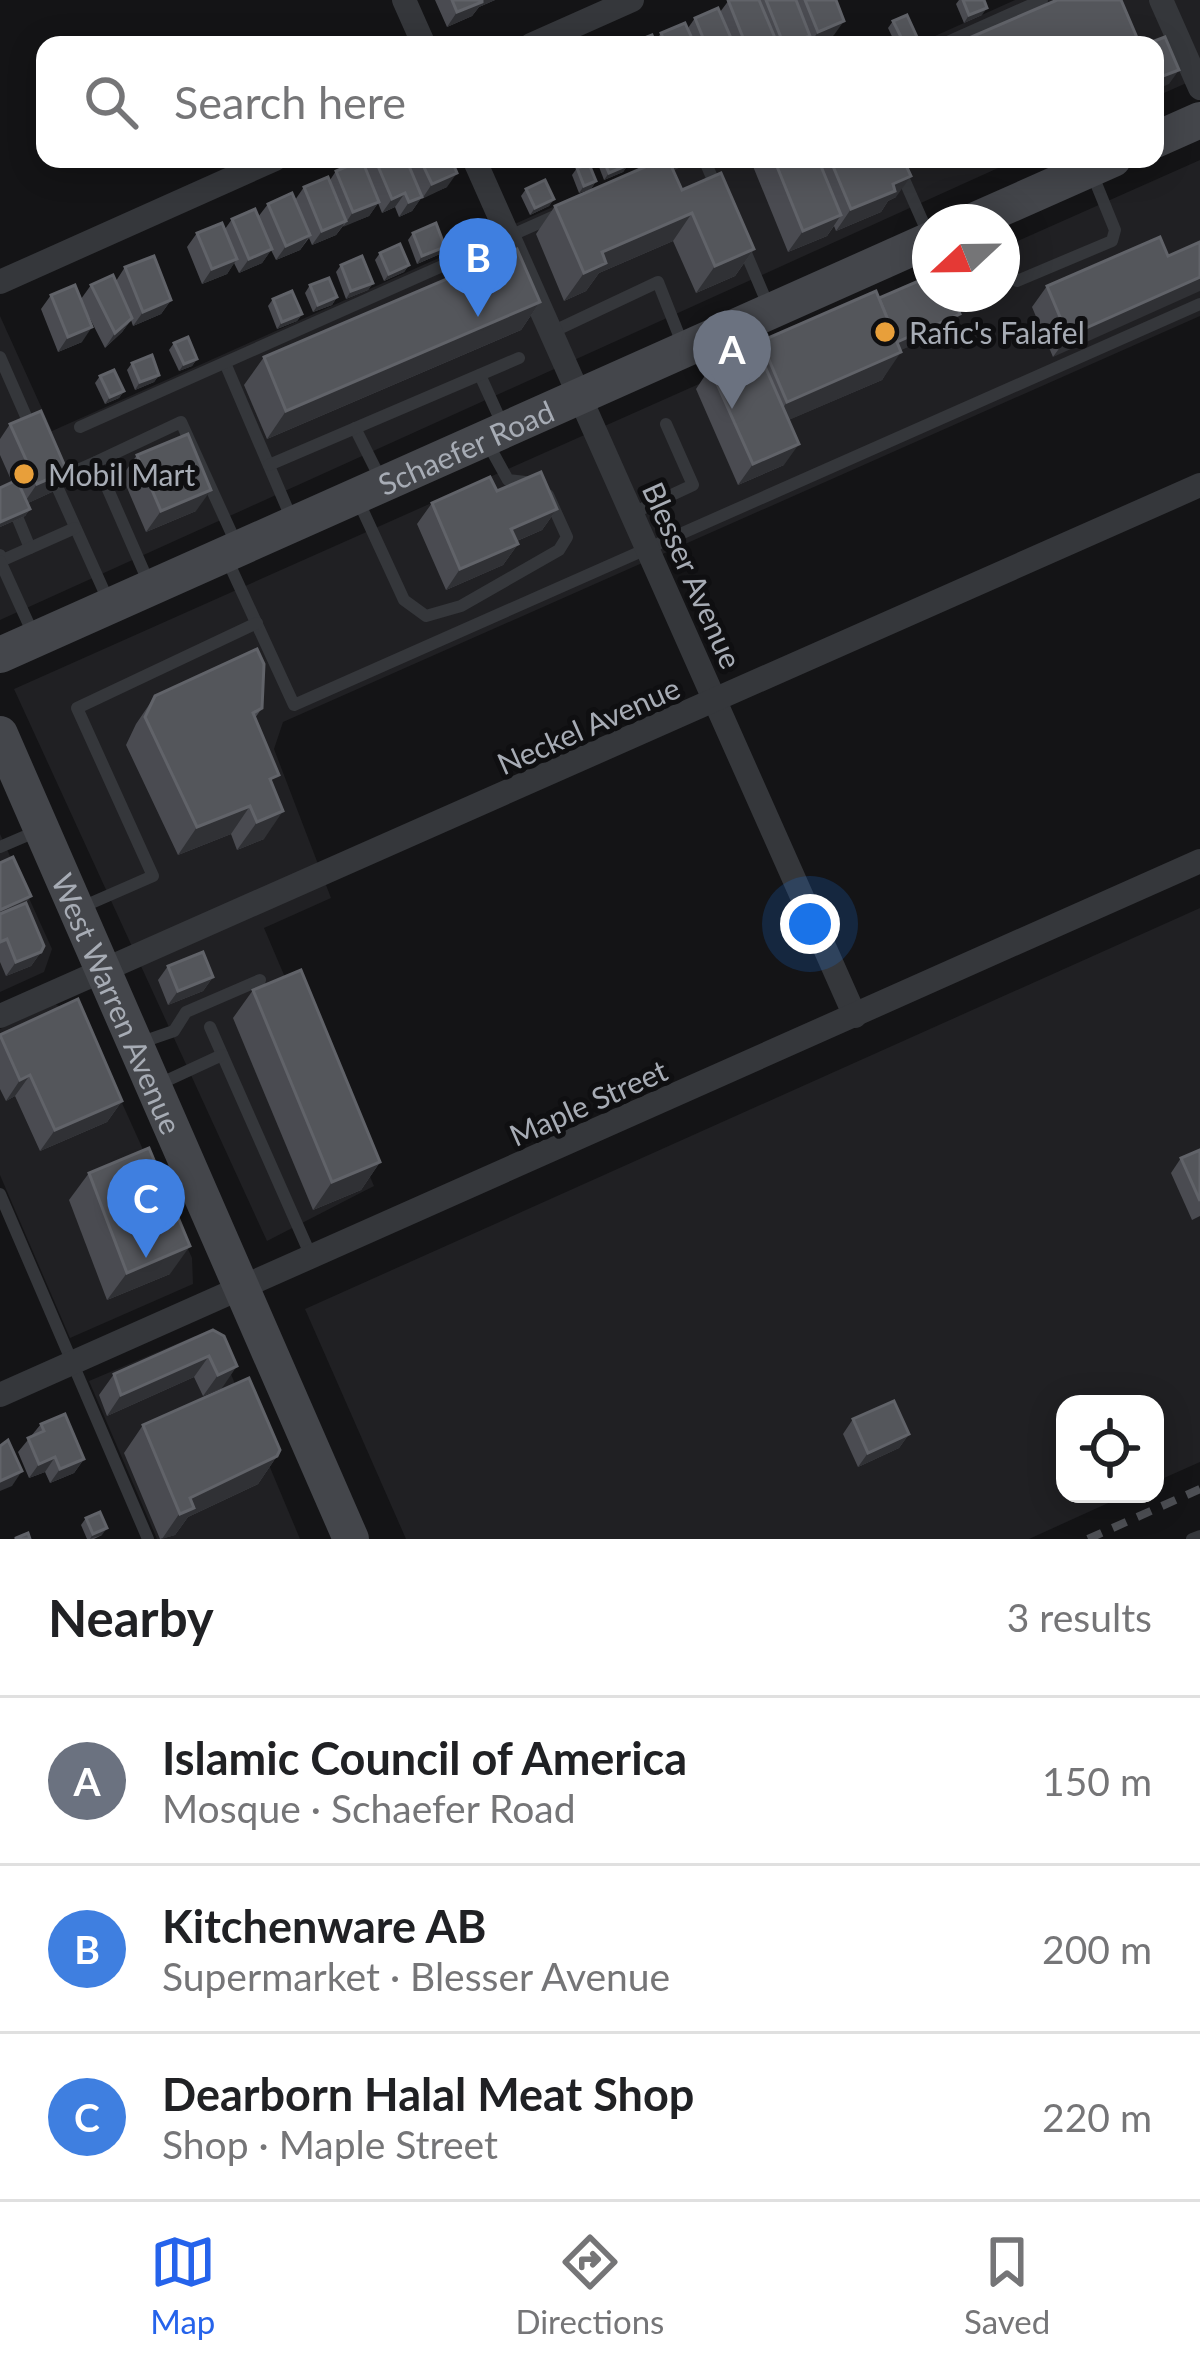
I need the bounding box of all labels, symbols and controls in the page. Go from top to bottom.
search box [36,36,1164,168]
icon: search [78,69,144,135]
text: Search here [174,75,406,129]
north arrow [912,204,1020,312]
pin: B [439,218,517,317]
pin: A [693,310,771,409]
place label: Rafic's Falafel [909,314,1085,350]
marker: Rafic's Falafel [872,319,898,345]
street label: Schaefer Road [372,392,559,502]
place label: Mobil Mart [48,456,195,492]
marker: Mobil Mart [11,461,37,487]
street label: Blesser Avenue [636,476,750,674]
street label: Neckel Avenue [491,669,685,781]
street label: West Warren Avenue [45,868,190,1139]
your location [780,894,840,954]
street label: Maple Street [504,1051,673,1153]
pin: C [107,1159,185,1258]
map controls [1056,1395,1164,1503]
button: locate [1056,1395,1164,1503]
text: Nearby [48,1587,214,1648]
text: 3 results [1007,1594,1152,1640]
text: Islamic Council of America [162,1731,687,1785]
text: A [73,1758,101,1804]
text: 150 m [1042,1758,1152,1804]
text: Mosque · Schaefer Road [162,1785,576,1831]
text: Kitchenware AB [162,1899,486,1953]
text: B [74,1926,100,1972]
text: 200 m [1042,1926,1152,1972]
text: Supermarket · Blesser Avenue [162,1953,670,1999]
text: Dearborn Halal Meat Shop [162,2067,694,2121]
text: C [74,2094,100,2140]
text: 220 m [1042,2094,1152,2140]
text: Shop · Maple Street [162,2121,498,2167]
tab: Map [150,2229,216,2341]
tab: Directions [515,2229,664,2341]
tab: Saved [964,2229,1050,2341]

